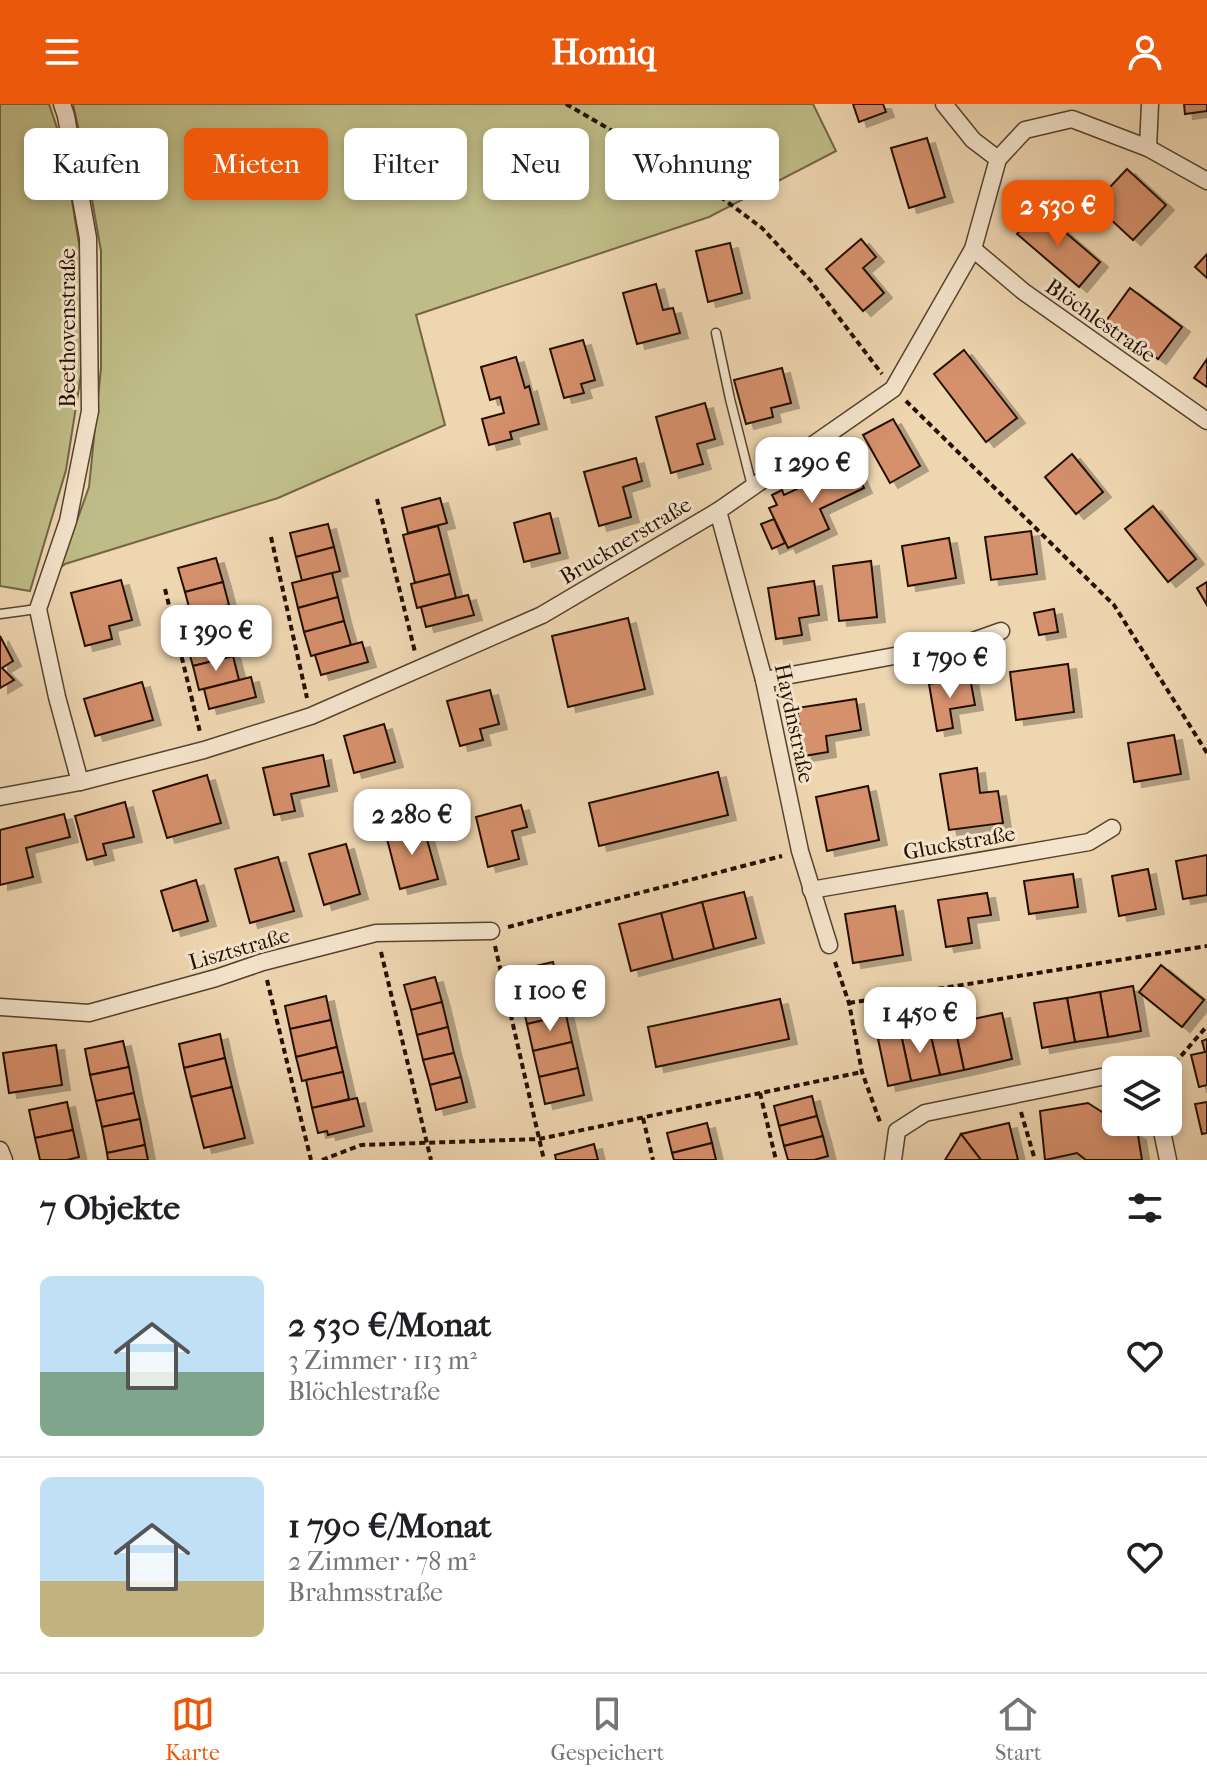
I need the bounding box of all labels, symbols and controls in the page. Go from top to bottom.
icon: menu [40,30,84,74]
icon: person [1123,30,1167,74]
text: Homiq [551,31,656,73]
chip: Kaufen [24,128,168,200]
chip: Mieten [184,128,328,200]
chip: Filter [344,128,467,200]
chip: Neu [483,128,589,200]
chip: Wohnung [605,128,779,200]
pin: 2 530 € [984,180,1132,248]
text: 2 530 € [1020,190,1096,221]
street label: Beethovenstraße [55,248,81,408]
street label: Blöchlestraße [1040,273,1161,368]
pin: 1 290 € [738,437,886,505]
text: 1 290 € [773,447,851,478]
street label: Brucknerstraße [555,491,696,590]
pin: 1 390 € [142,605,290,673]
text: 1 390 € [179,615,253,646]
pin: 1 790 € [876,632,1024,700]
text: 1 790 € [912,642,988,673]
street label: Haydnstraße [769,661,819,785]
pin: 2 280 € [338,789,486,857]
text: 2 280 € [372,799,452,830]
street label: Gluckstraße [901,820,1017,866]
street label: Lisztstraße [186,922,293,976]
pin: 1 100 € [476,965,624,1033]
text: 1 100 € [513,975,587,1006]
pin: 1 450 € [846,987,994,1055]
text: 1 450 € [882,997,958,1028]
map controls [1102,1056,1182,1136]
button: layers [1102,1056,1182,1136]
icon: filters [1123,1186,1167,1230]
text: 7 Objekte [40,1188,180,1228]
text: 2 530 €/Monat [288,1305,491,1345]
icon: home [104,1308,200,1404]
icon: heart [1123,1334,1167,1378]
text: 3 Zimmer · 113 m² [288,1345,477,1376]
text: Blöchlestraße [288,1376,440,1407]
text: 1 790 €/Monat [288,1506,492,1546]
icon: home [104,1509,200,1605]
icon: heart [1123,1535,1167,1579]
text: 2 Zimmer · 78 m² [288,1546,476,1577]
text: Brahmsstraße [288,1577,443,1608]
tab: Karte [165,1692,220,1766]
tab: Gespeichert [551,1692,664,1766]
tab: Start [995,1692,1042,1766]

